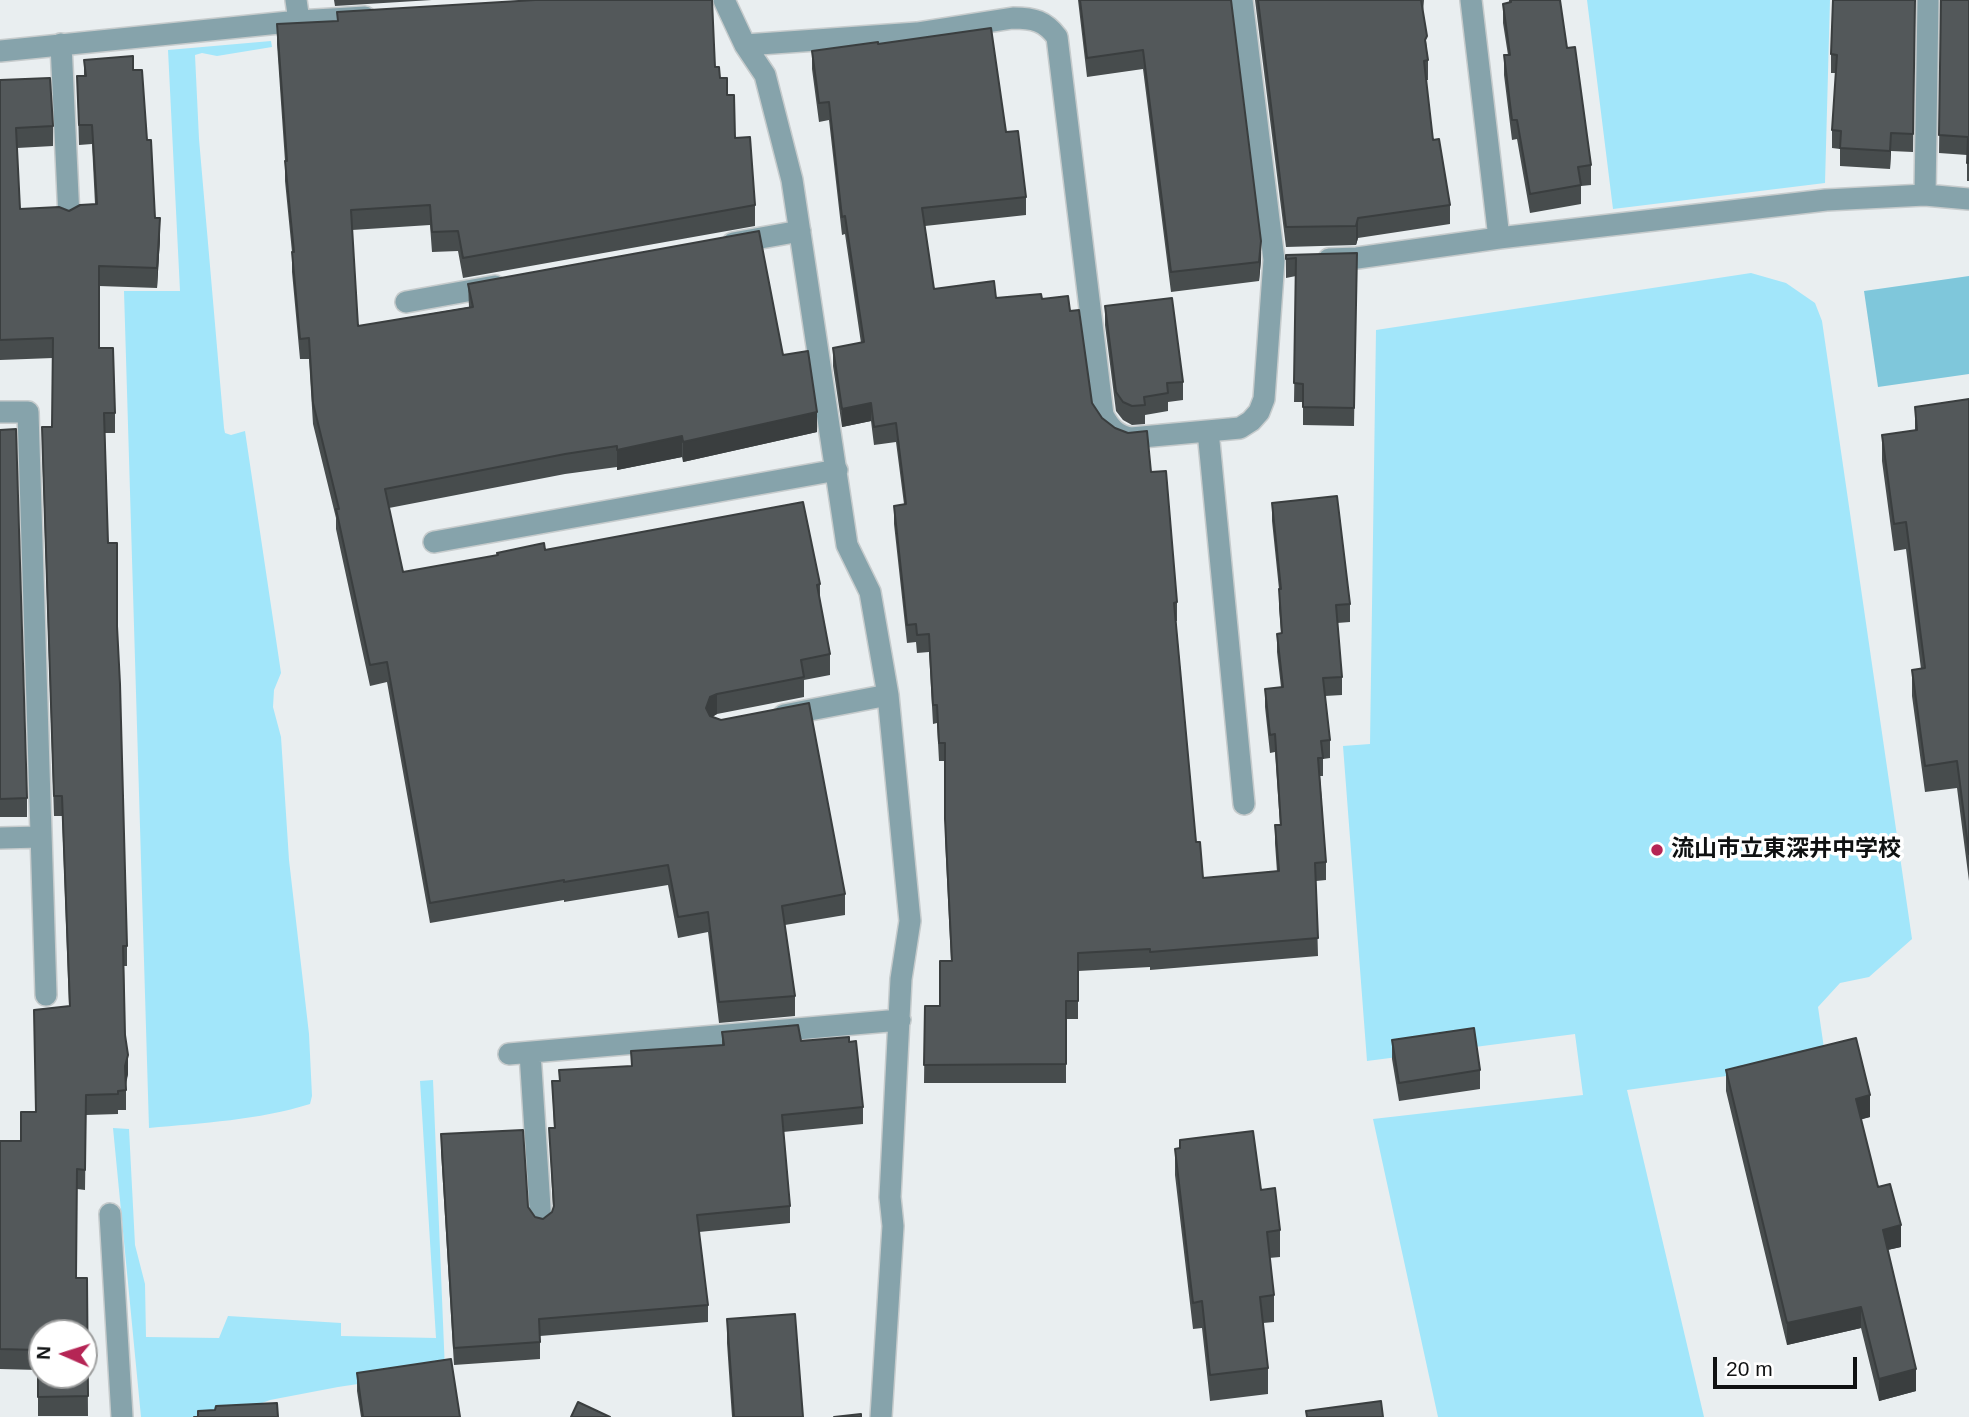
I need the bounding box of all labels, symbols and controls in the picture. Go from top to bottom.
place label: 流山市立東深井中学校 [1671,836,1901,864]
marker: 流山市立東深井中学校 [1649,842,1665,858]
north arrow [28,1319,98,1389]
scale bar [1717,1344,1860,1388]
text: N [33,1346,54,1360]
text: 20 m [1726,1357,1773,1380]

